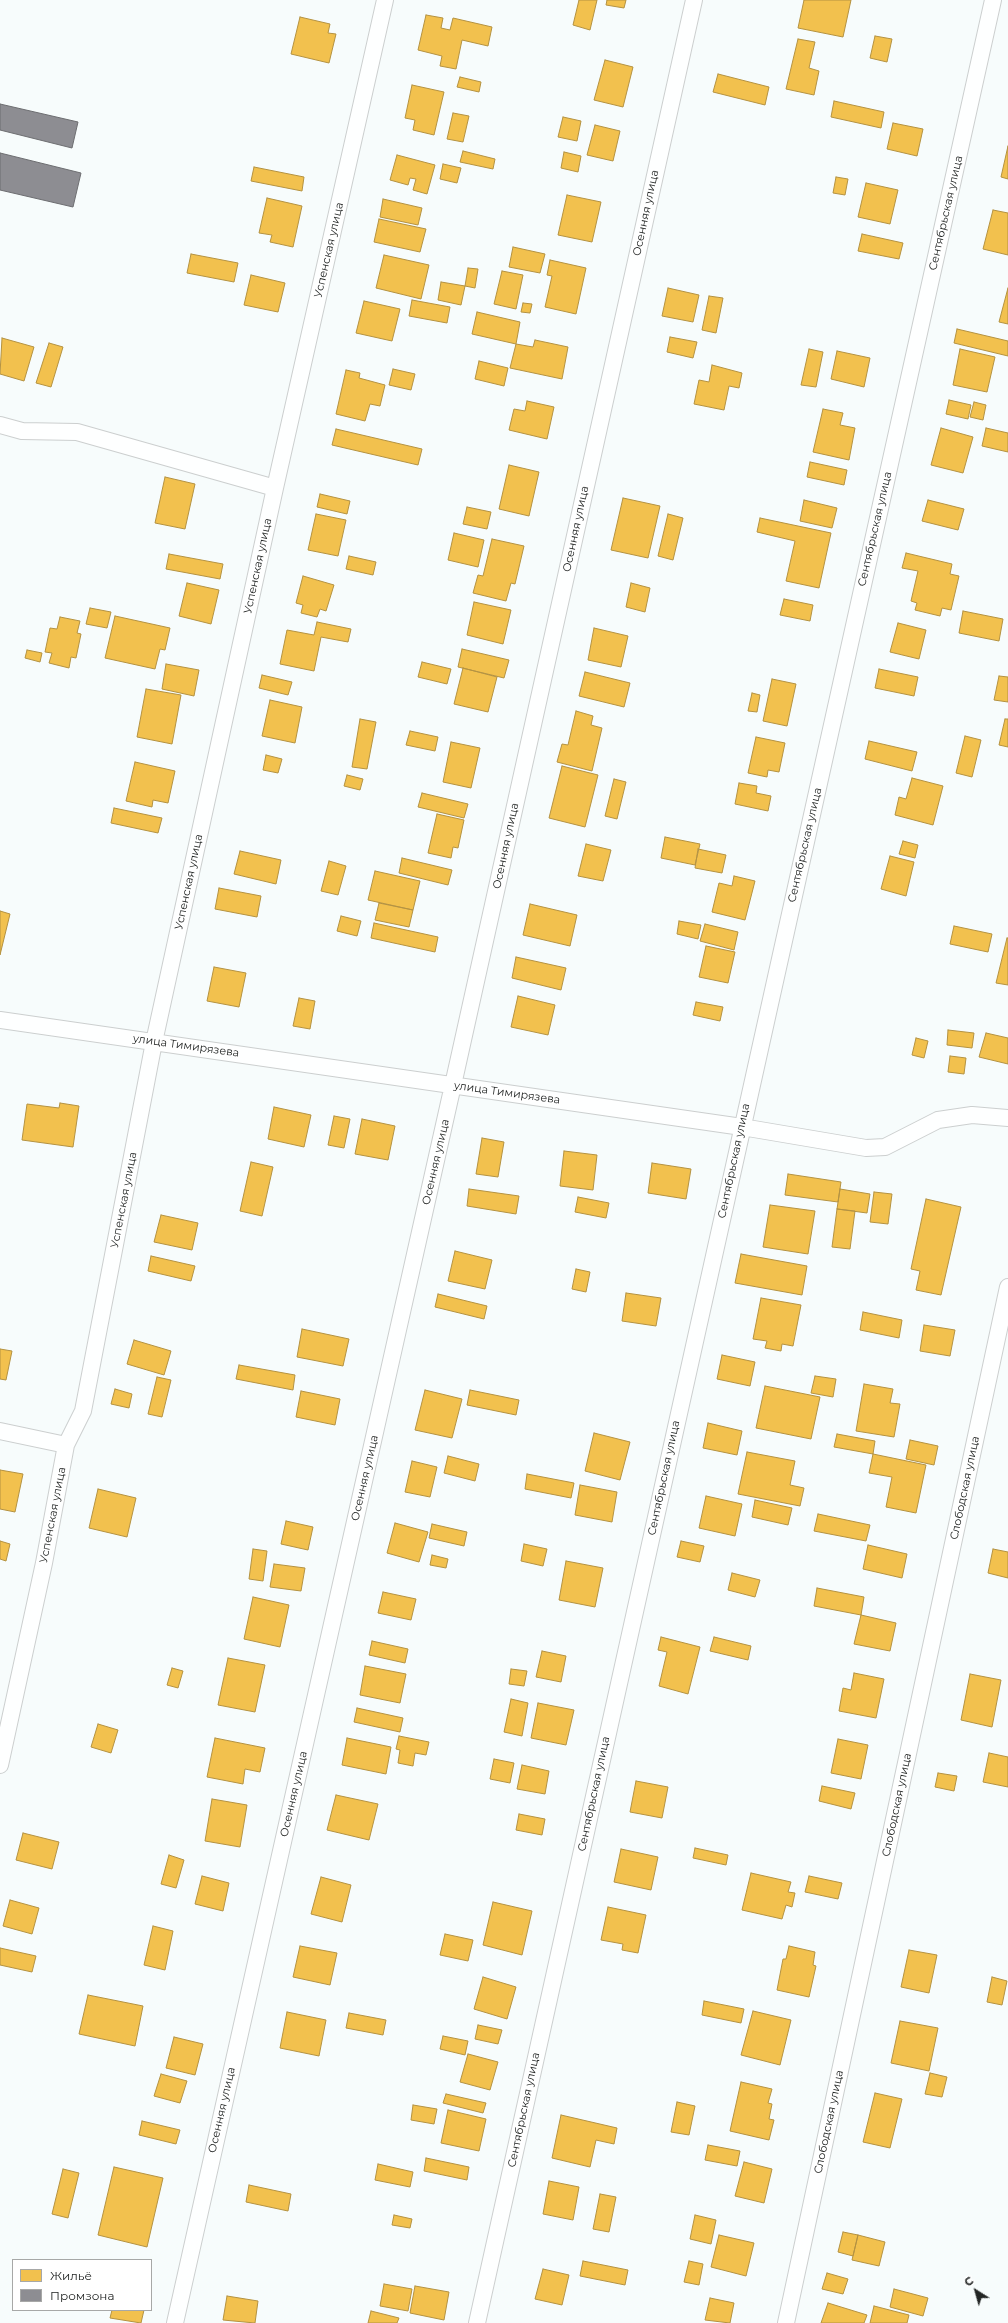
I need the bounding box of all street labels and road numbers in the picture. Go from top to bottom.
street label: Сентябрьская улица [926,154,966,272]
street label: Осенняя улица [630,169,662,257]
street label: Успенская улица [312,201,346,299]
street label: Сентябрьская улица [855,470,895,588]
street label: Осенняя улица [560,485,592,573]
street label: Успенская улица [241,517,275,615]
street label: Сентябрьская улица [785,786,825,904]
street label: Осенняя улица [490,802,522,890]
street label: Успенская улица [172,833,206,931]
street label: улица Тимирязева [132,1032,240,1060]
street label: улица Тимирязева [453,1079,561,1107]
street label: Сентябрьская улица [715,1102,753,1220]
street label: Осенняя улица [420,1118,452,1206]
street label: Успенская улица [108,1151,140,1249]
street label: Сентябрьская улица [645,1419,683,1537]
street label: Осенняя улица [349,1434,381,1522]
street label: Слободская улица [948,1435,982,1541]
street label: Успенская улица [37,1466,69,1564]
street label: Сентябрьская улица [575,1735,613,1853]
street label: Осенняя улица [278,1750,310,1838]
street label: Слободская улица [880,1752,914,1858]
street label: Сентябрьская улица [505,2051,543,2169]
street label: Осенняя улица [206,2066,238,2154]
street label: Слободская улица [812,2069,846,2175]

